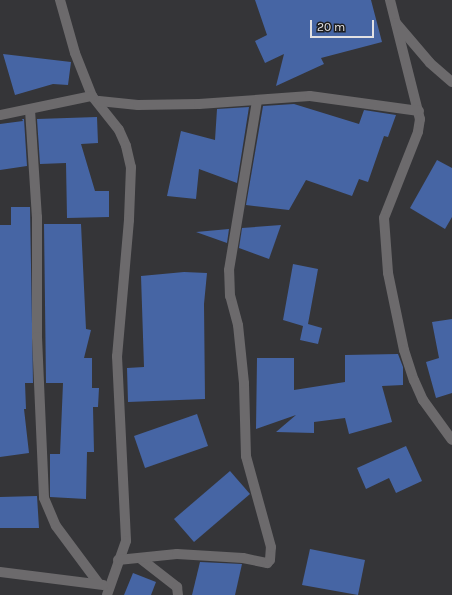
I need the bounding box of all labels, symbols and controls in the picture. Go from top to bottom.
scale bar [312,12,376,38]
text: 20 m [317,20,345,34]

